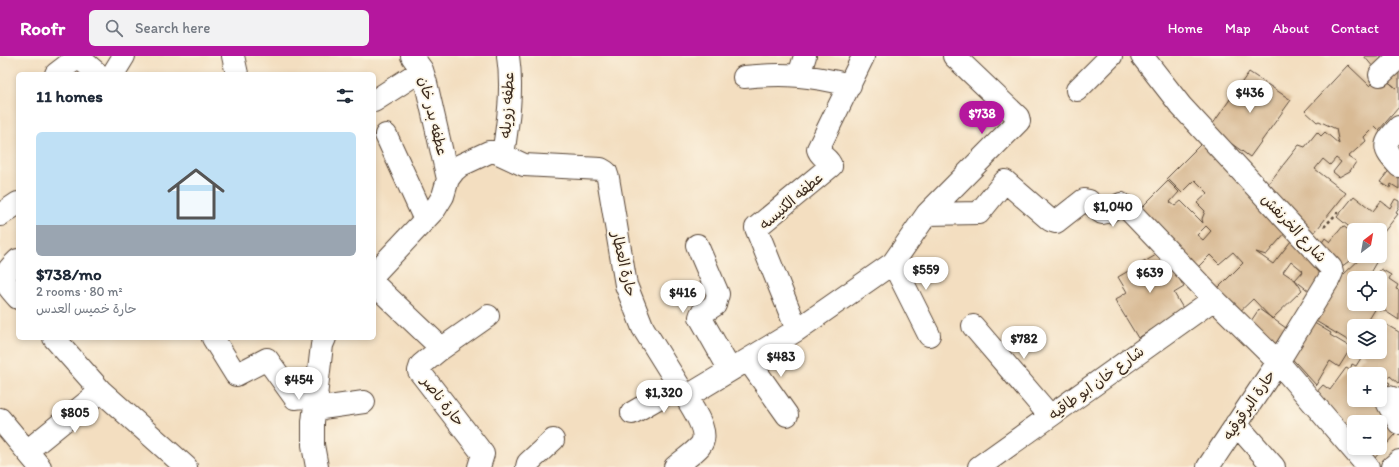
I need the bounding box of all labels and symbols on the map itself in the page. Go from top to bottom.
street label: عطفه زويله [496,71,518,139]
street label: عطفه بدر خان [415,75,451,157]
pin: $436 [1226,80,1274,114]
pin: $738 [958,101,1006,135]
street label: عطفه الكنيسه [756,169,826,233]
street label: شارع الخرنفش [1257,190,1330,267]
pin: $1,040 [1080,194,1146,228]
north arrow [1347,223,1387,263]
street label: حارة العطار [608,229,640,298]
pin: $559 [902,257,950,291]
pin: $639 [1126,260,1174,294]
pin: $416 [659,280,707,314]
pin: $782 [1000,326,1048,360]
street label: شارع خان ابو طاقيه [1045,342,1148,425]
pin: $483 [757,344,805,378]
pin: $454 [275,367,323,401]
street label: حارة البرقوقيه [1219,367,1280,444]
street label: حارة ناصر [416,371,468,430]
pin: $1,320 [631,380,697,414]
pin: $805 [51,400,99,434]

